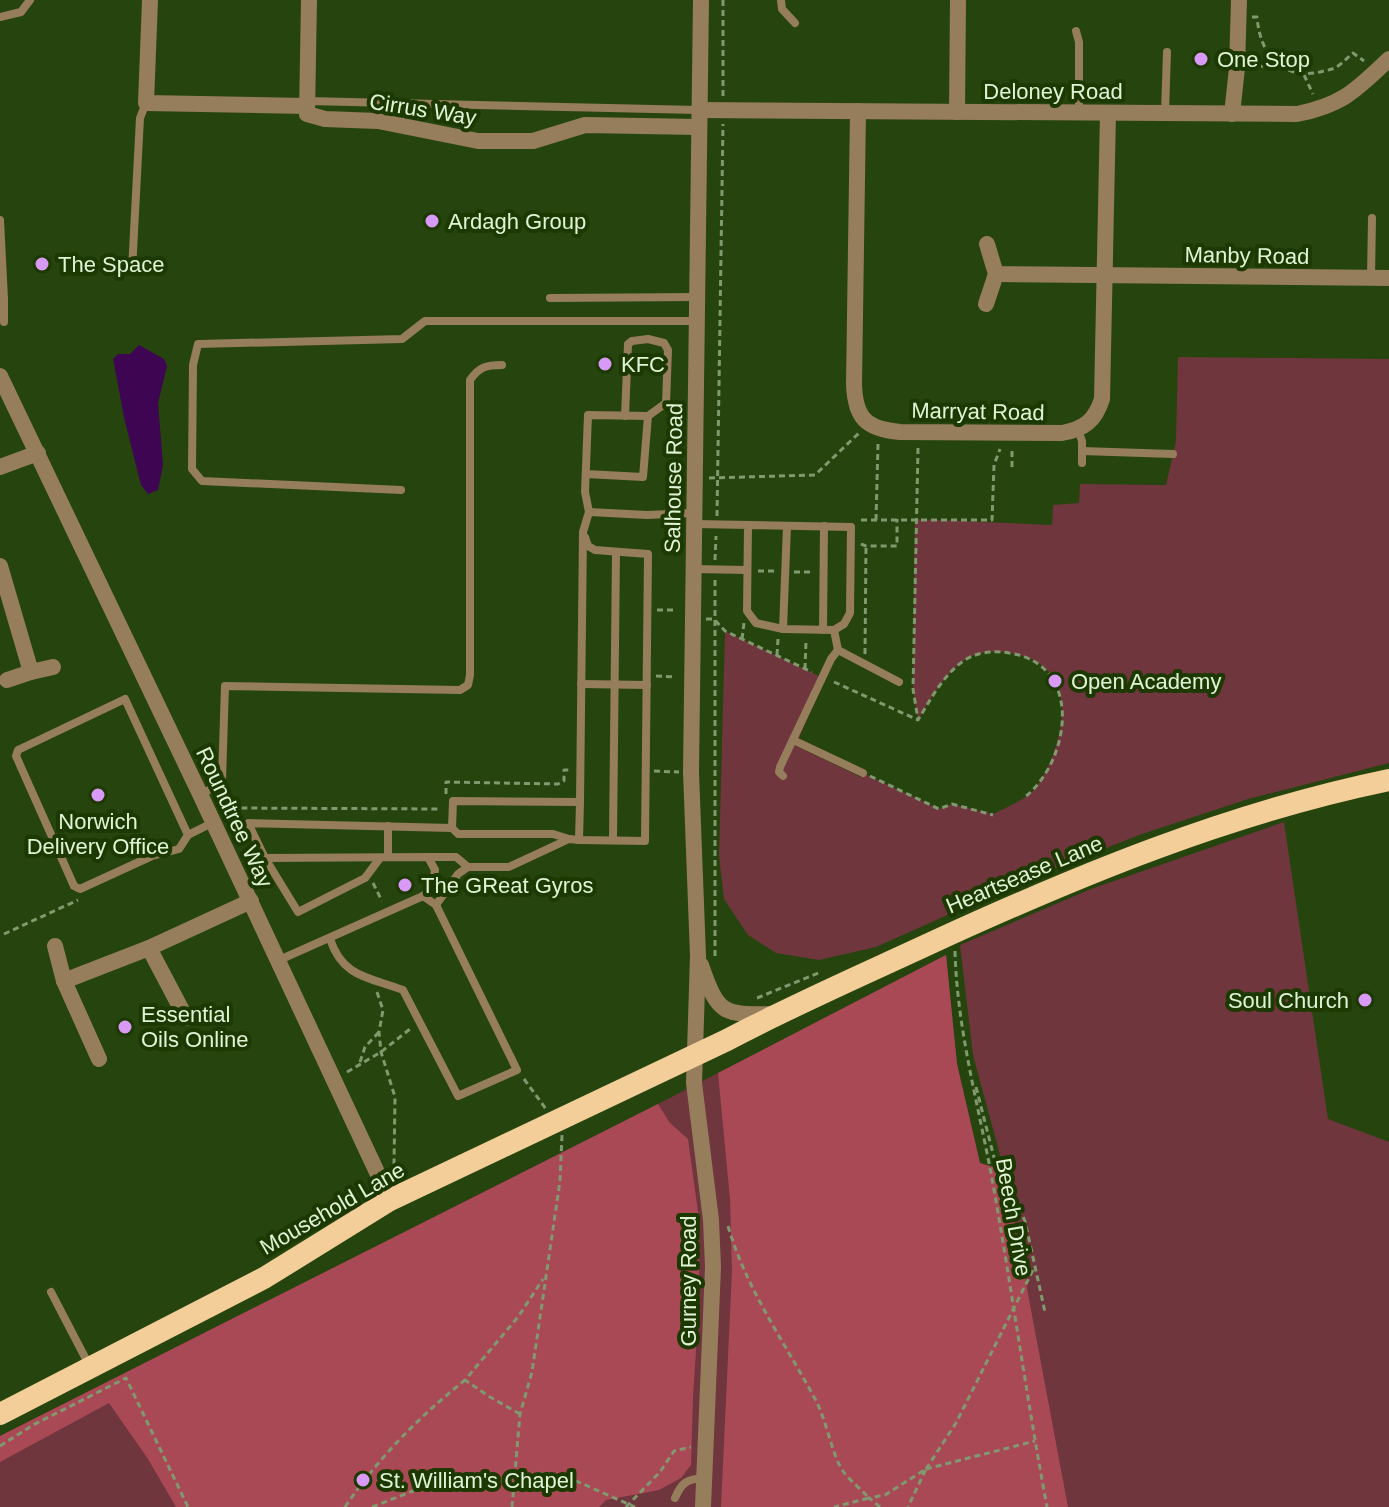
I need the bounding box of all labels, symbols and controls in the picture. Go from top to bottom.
place label: One Stop [1217,47,1310,72]
marker: One Stop [1192,50,1210,68]
street label: Deloney Road [983,79,1123,104]
street label: Cirrus Way [368,89,478,130]
place label: Ardagh Group [448,209,586,234]
marker: Ardagh Group [423,212,441,230]
street label: Manby Road [1184,242,1310,269]
place label: The Space [58,252,164,277]
marker: The Space [33,255,51,273]
place label: KFC [621,352,665,377]
marker: KFC [596,355,614,373]
street label: Marryat Road [911,398,1045,425]
street label: Salhouse Road [660,403,687,553]
place label: Open Academy [1071,669,1221,694]
marker: Open Academy [1046,672,1064,690]
street label: Roundtree Way [191,743,278,891]
marker: Norwich Delivery Office [89,786,107,804]
place label: Norwich Delivery Office [27,809,169,859]
street label: Heartsease Lane [942,830,1106,919]
place label: The GReat Gyros [421,873,593,898]
marker: The GReat Gyros [396,876,414,894]
place label: Soul Church [1228,988,1349,1013]
marker: Soul Church [1356,991,1374,1009]
place label: Essential Oils Online [141,1002,249,1052]
marker: Essential Oils Online [116,1018,134,1036]
street label: Beech Drive [991,1156,1036,1278]
street label: Mousehold Lane [256,1157,409,1260]
street label: Gurney Road [676,1216,701,1346]
place label: St. William's Chapel [379,1468,574,1493]
marker: St. William's Chapel [354,1471,372,1489]

